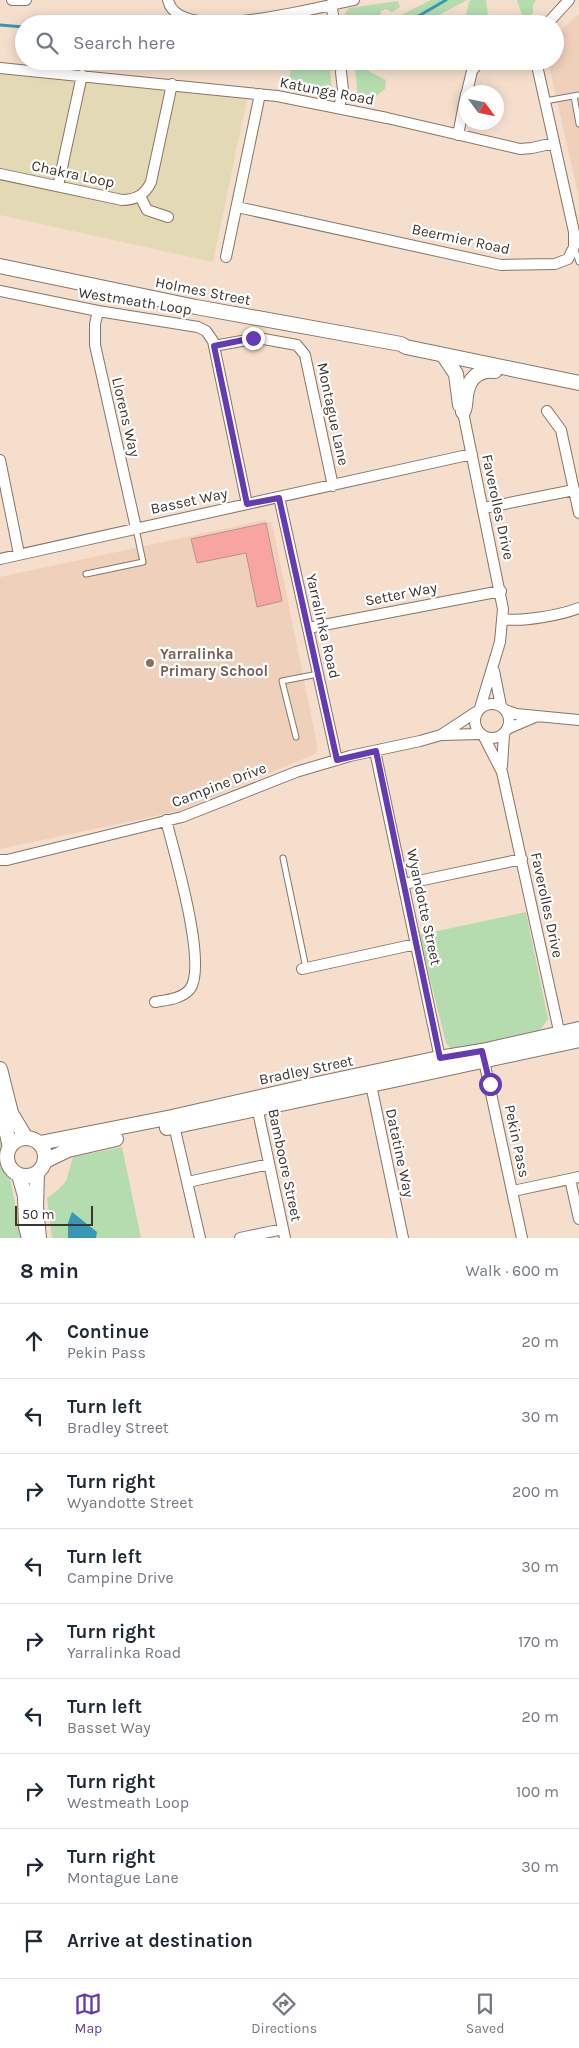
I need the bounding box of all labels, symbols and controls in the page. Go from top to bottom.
search box [15,15,564,70]
icon: search [33,29,61,57]
text: Search here [73,32,175,54]
street label: Katunga Road [278,73,376,109]
north arrow [459,85,504,130]
street label: Chakra Loop [30,156,116,192]
street label: Beermier Road [410,220,512,258]
street label: Holmes Street [154,273,253,309]
street label: Westmeath Loop [77,283,193,319]
route end [242,327,265,350]
street label: Montague Lane [313,361,353,467]
street label: Llorens Way [108,375,144,459]
street label: Faverolles Drive [478,453,518,561]
street label: Basset Way [149,484,229,518]
street label: Yarralinka Road [302,572,344,680]
street label: Setter Way [363,578,439,610]
place label: Yarralinka Primary School [160,645,268,680]
marker: Yarralinka Primary School [144,657,156,669]
street label: Campine Drive [169,759,269,811]
street label: Wyandotte Street [403,847,445,967]
street label: Faverolles Drive [527,851,567,959]
street label: Bradley Street [257,1051,355,1089]
route start [479,1073,502,1096]
street label: Pekin Pass [501,1103,533,1179]
street label: Bamboore Street [264,1107,306,1223]
street label: Datatine Way [382,1107,418,1199]
scale bar [15,1203,92,1226]
text: 50 m [22,1206,55,1223]
text: 8 min [20,1259,79,1283]
text: Walk · 600 m [466,1261,559,1280]
text: Continue [67,1321,149,1343]
icon: ahead [20,1327,48,1355]
text: 20 m [521,1332,559,1351]
text: Pekin Pass [67,1343,146,1362]
text: Turn left [67,1396,142,1418]
icon: left [20,1402,48,1430]
text: 30 m [521,1407,559,1426]
text: Bradley Street [67,1418,169,1437]
text: Turn right [67,1471,156,1493]
icon: right [20,1477,48,1505]
text: 200 m [512,1482,559,1501]
text: Wyandotte Street [67,1493,193,1512]
text: Turn left [67,1546,142,1568]
icon: left [20,1552,48,1580]
text: 30 m [521,1557,559,1576]
text: Campine Drive [67,1568,174,1587]
text: Turn right [67,1621,156,1643]
icon: right [20,1627,48,1655]
text: 170 m [518,1632,559,1651]
text: Yarralinka Road [67,1643,181,1662]
text: Turn left [67,1696,142,1718]
icon: left [20,1702,48,1730]
text: 20 m [521,1707,559,1726]
text: Basset Way [67,1718,151,1737]
text: Turn right [67,1771,156,1793]
icon: right [20,1777,48,1805]
text: 100 m [516,1782,559,1801]
text: Westmeath Loop [67,1793,189,1812]
text: Turn right [67,1846,156,1868]
icon: right [20,1852,48,1880]
text: 30 m [521,1857,559,1876]
text: Montague Lane [67,1868,179,1887]
icon: arrive [20,1927,48,1955]
text: Arrive at destination [67,1930,253,1952]
tab: Map [74,1990,102,2037]
tab: Directions [251,1990,317,2037]
tab: Saved [466,1990,505,2037]

